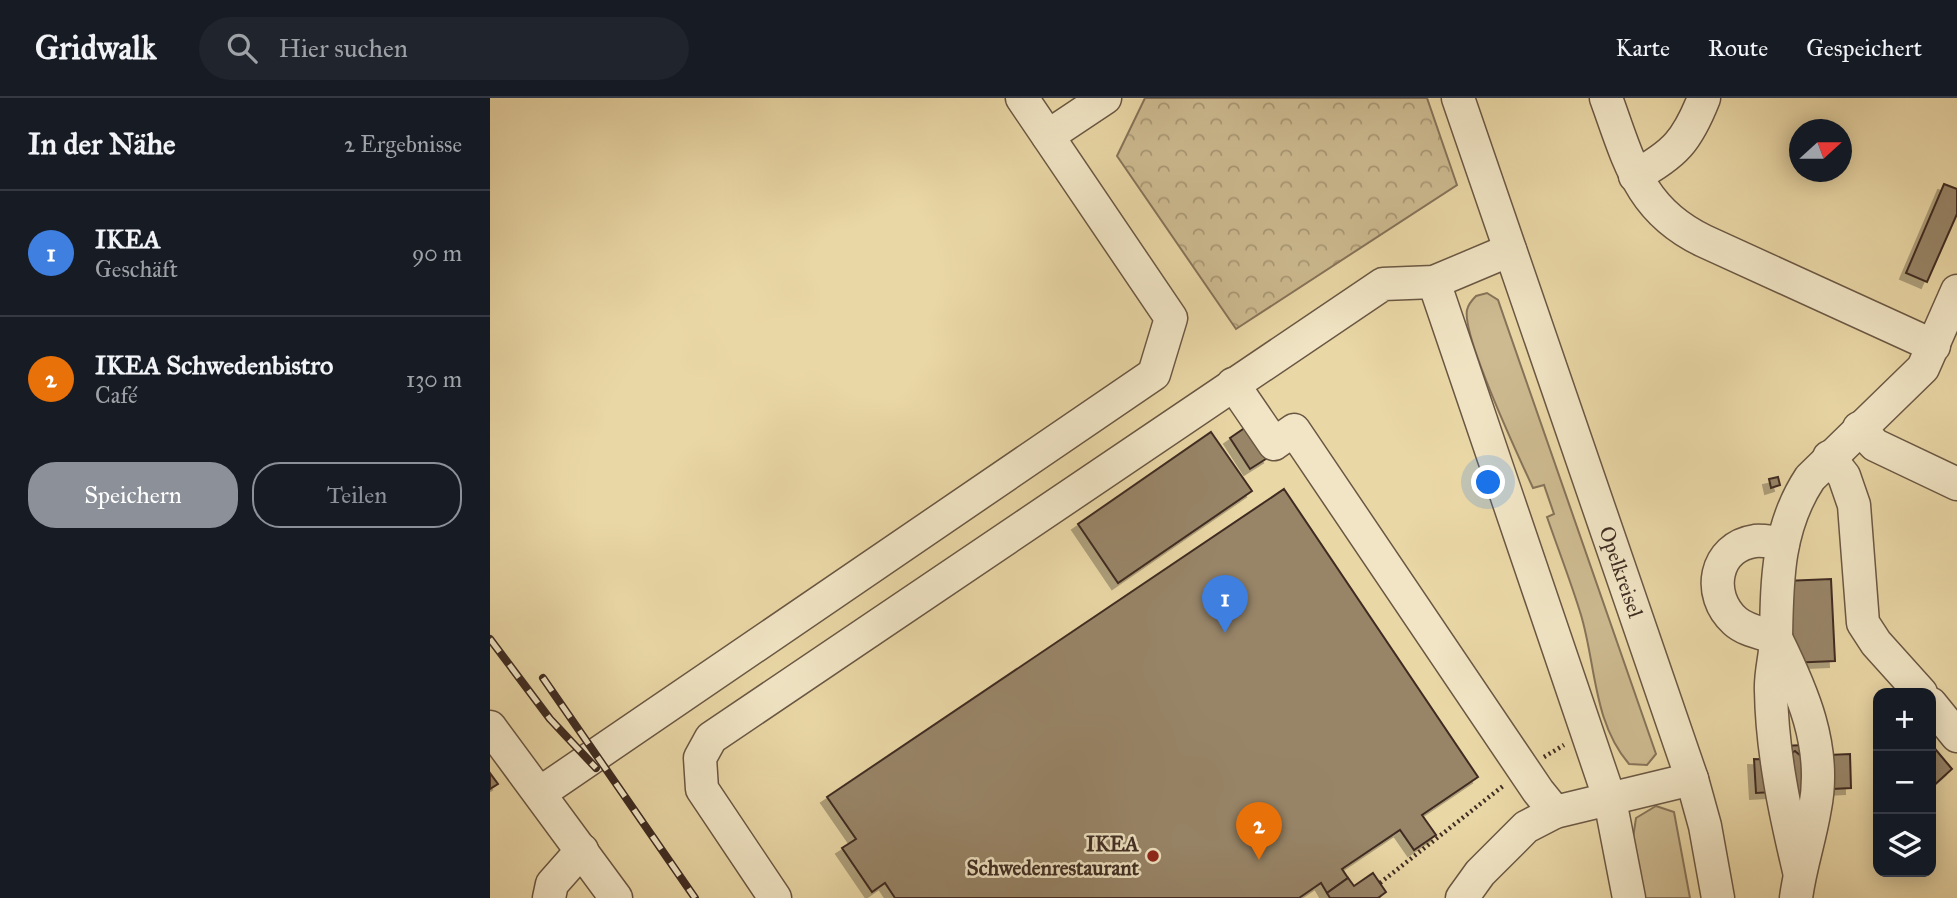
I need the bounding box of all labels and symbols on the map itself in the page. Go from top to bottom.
north arrow [1789,119,1852,182]
your location [1471,465,1505,499]
street label: Opelkreisel [1593,523,1649,621]
pin: 1 [1202,575,1248,633]
pin: 2 [1236,802,1282,860]
place label: IKEA Schwedenrestaurant [967,831,1140,881]
marker: IKEA Schwedenrestaurant [1145,848,1161,864]

